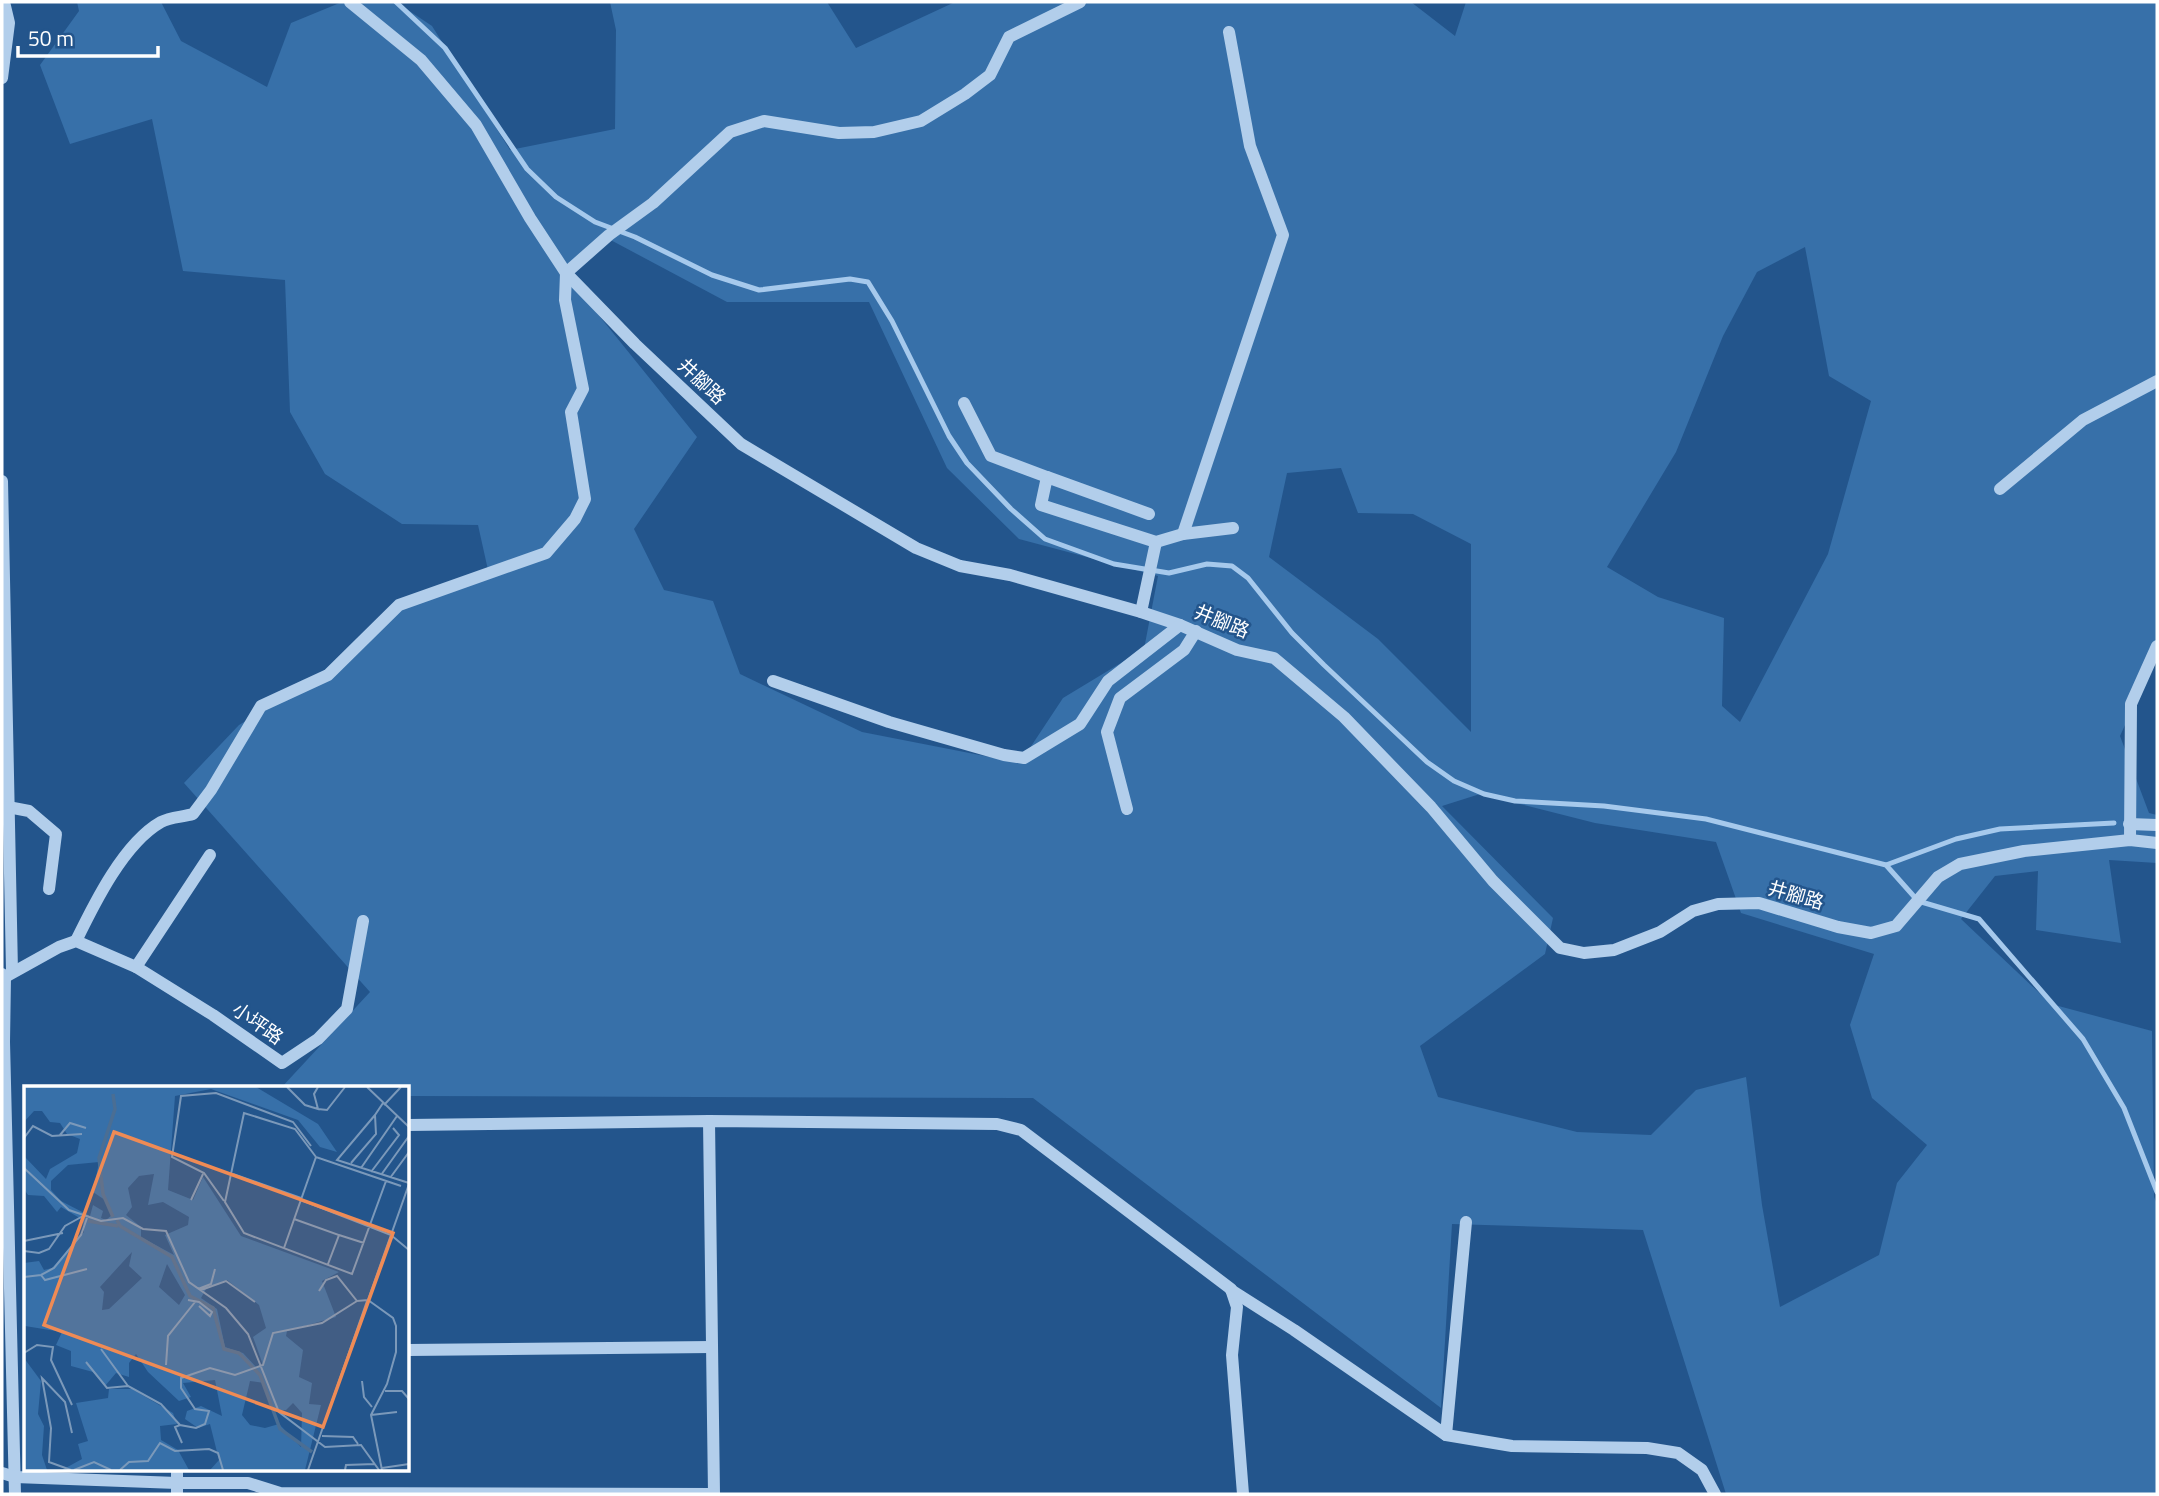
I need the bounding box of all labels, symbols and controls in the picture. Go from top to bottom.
scale bar [18,14,158,58]
text: 50 m [28,22,74,54]
street label: 井腳路 [672,351,733,411]
street label: 井腳路 [1190,596,1254,645]
street label: 井腳路 [1765,873,1828,916]
street label: 小坪路 [227,994,290,1051]
inset map [24,1086,410,1472]

